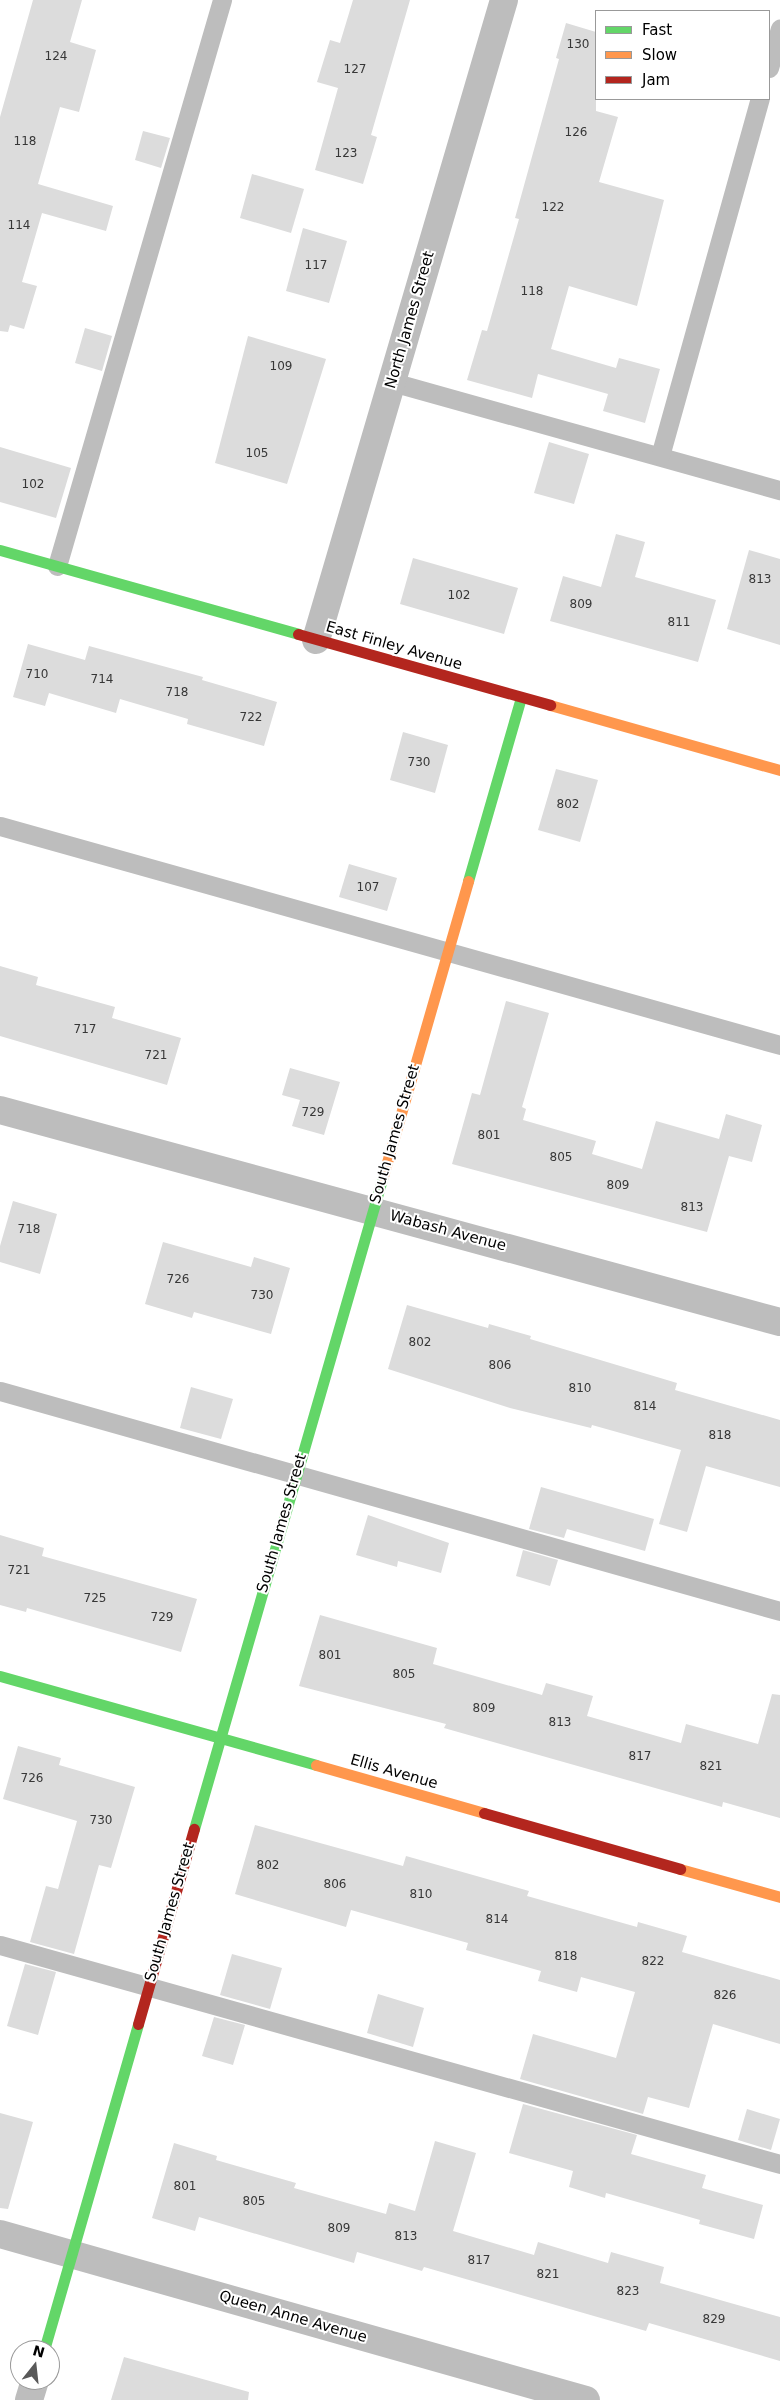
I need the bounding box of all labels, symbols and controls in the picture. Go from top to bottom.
legend [595,10,770,100]
text: Fast [642,21,672,39]
house number: 130 [567,38,589,52]
text: Slow [642,46,677,64]
house number: 124 [45,50,67,64]
house number: 127 [344,63,366,77]
text: Jam [642,71,670,89]
house number: 126 [565,126,587,140]
house number: 118 [14,135,36,149]
house number: 123 [335,147,357,161]
house number: 122 [542,201,564,215]
house number: 114 [8,219,30,233]
street label: North James Street [382,249,438,391]
house number: 117 [305,259,327,273]
house number: 118 [521,285,543,299]
house number: 109 [270,360,292,374]
house number: 105 [246,447,268,461]
house number: 102 [22,478,44,492]
house number: 813 [749,573,771,587]
house number: 102 [448,589,470,603]
house number: 809 [570,598,592,612]
house number: 811 [668,616,690,630]
street label: East Finley Avenue [324,618,464,674]
house number: 710 [26,668,48,682]
house number: 714 [91,673,113,687]
house number: 718 [166,686,188,700]
house number: 722 [240,711,262,725]
house number: 730 [408,756,430,770]
house number: 802 [557,798,579,812]
house number: 107 [357,881,379,895]
house number: 717 [74,1023,96,1037]
house number: 721 [145,1049,167,1063]
street label: South James Street [367,1062,423,1206]
house number: 729 [302,1106,324,1120]
house number: 801 [478,1129,500,1143]
house number: 805 [550,1151,572,1165]
house number: 809 [607,1179,629,1193]
house number: 813 [681,1201,703,1215]
street label: Wabash Avenue [388,1207,508,1255]
house number: 718 [18,1223,40,1237]
house number: 726 [167,1273,189,1287]
house number: 730 [251,1289,273,1303]
house number: 802 [409,1336,431,1350]
house number: 806 [489,1359,511,1373]
house number: 810 [569,1382,591,1396]
house number: 814 [634,1400,656,1414]
house number: 818 [709,1429,731,1443]
street label: South James Street [254,1451,310,1595]
house number: 721 [8,1564,30,1578]
house number: 725 [84,1592,106,1606]
house number: 729 [151,1611,173,1625]
house number: 801 [319,1649,341,1663]
house number: 805 [393,1668,415,1682]
house number: 809 [473,1702,495,1716]
house number: 813 [549,1716,571,1730]
house number: 817 [629,1750,651,1764]
street label: Ellis Avenue [348,1751,440,1793]
house number: 821 [700,1760,722,1774]
house number: 726 [21,1772,43,1786]
house number: 730 [90,1814,112,1828]
street label: South James Street [142,1840,198,1984]
house number: 802 [257,1859,279,1873]
house number: 806 [324,1878,346,1892]
house number: 810 [410,1888,432,1902]
house number: 814 [486,1913,508,1927]
house number: 818 [555,1950,577,1964]
house number: 822 [642,1955,664,1969]
house number: 826 [714,1989,736,2003]
house number: 801 [174,2180,196,2194]
house number: 805 [243,2195,265,2209]
house number: 809 [328,2222,350,2236]
house number: 813 [395,2230,417,2244]
house number: 817 [468,2254,490,2268]
house number: 821 [537,2268,559,2282]
house number: 823 [617,2285,639,2299]
street label: Queen Anne Avenue [217,2287,369,2347]
house number: 829 [703,2313,725,2327]
north arrow [10,2340,60,2390]
text: N [31,2342,47,2361]

